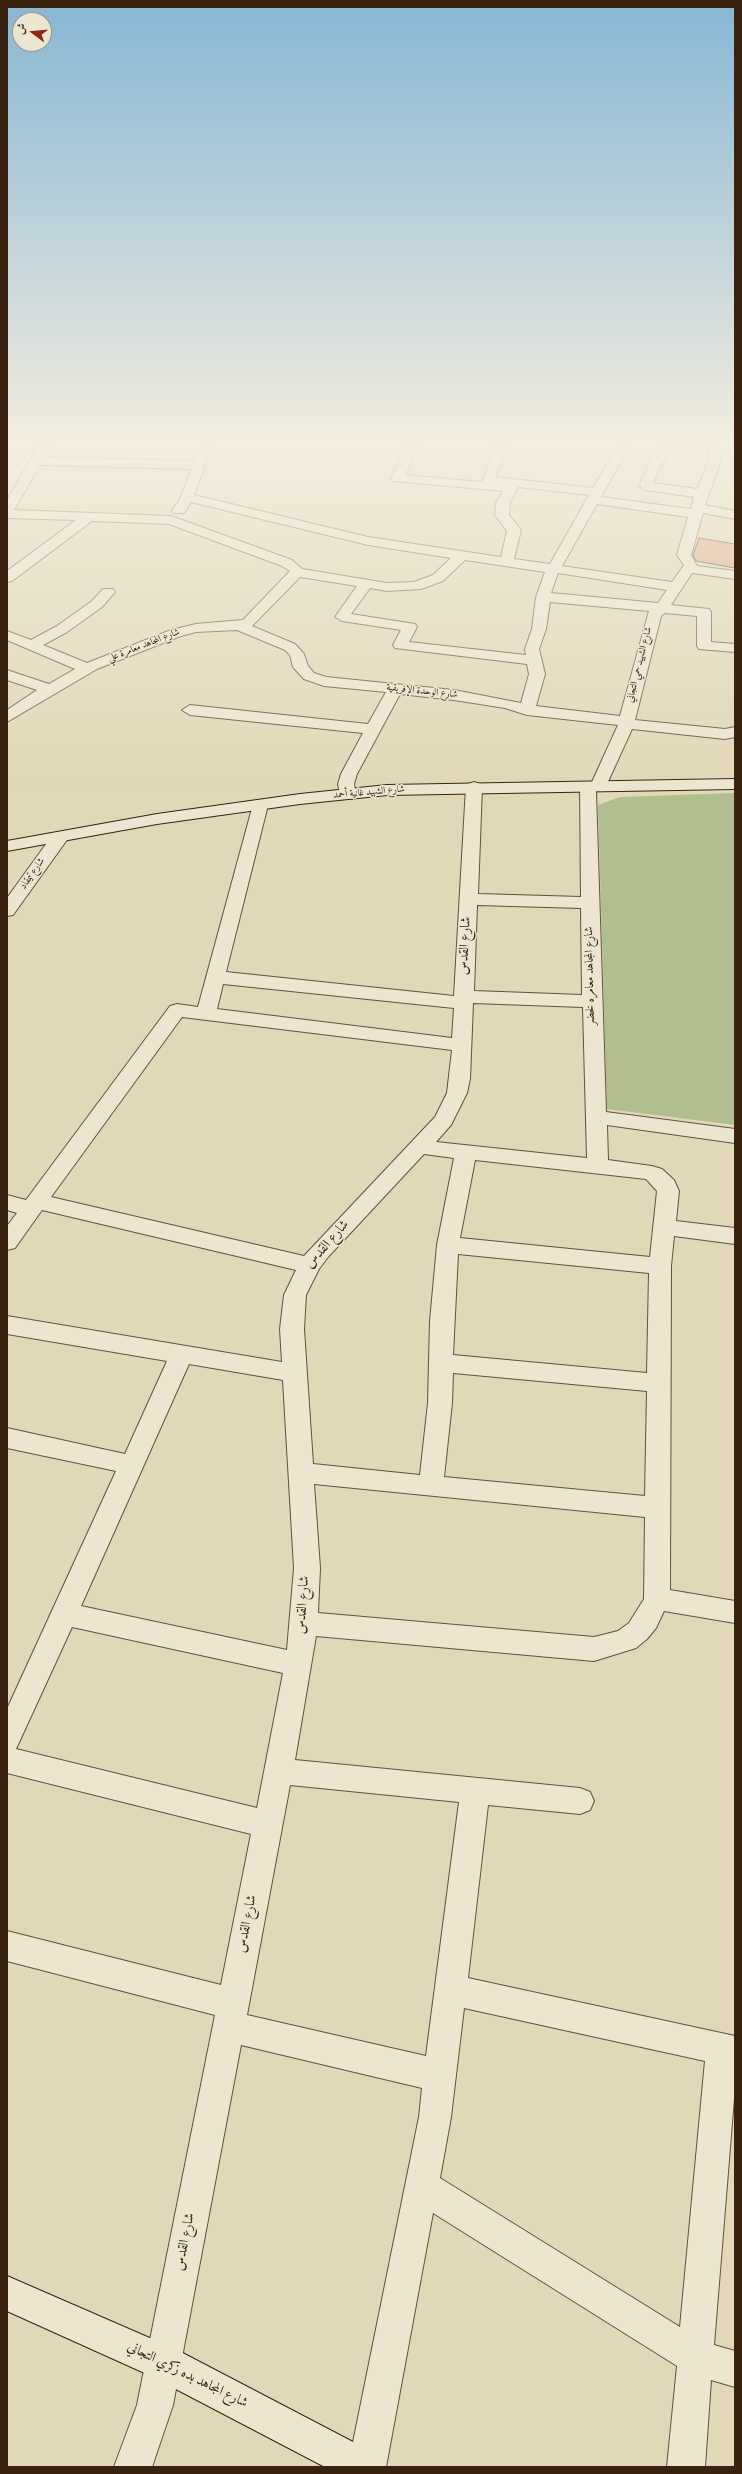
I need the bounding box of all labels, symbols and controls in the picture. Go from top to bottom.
north arrow [12,12,52,52]
text: ش [12,22,31,36]
street label: شارع الشهيد حمي التجاني [625,626,655,704]
street label: شارع المجاهد معامرة علي [106,627,182,665]
street label: شارع الوحدة الإفريقية [386,682,458,702]
street label: شارع الشهيد غانية أحمد [333,784,405,802]
street label: شارع تيمقاد [18,856,48,892]
street label: شارع القدس [456,916,476,976]
street label: شارع المجاهد معامره لخضر [583,926,599,1026]
street label: شارع القدس [302,1217,354,1273]
street label: شارع القدس [294,1575,314,1635]
street label: شارع القدس [234,1894,262,1954]
street label: شارع القدس [172,2212,200,2272]
street label: شارع المجاهد بده زكري التجاني [124,2339,250,2413]

